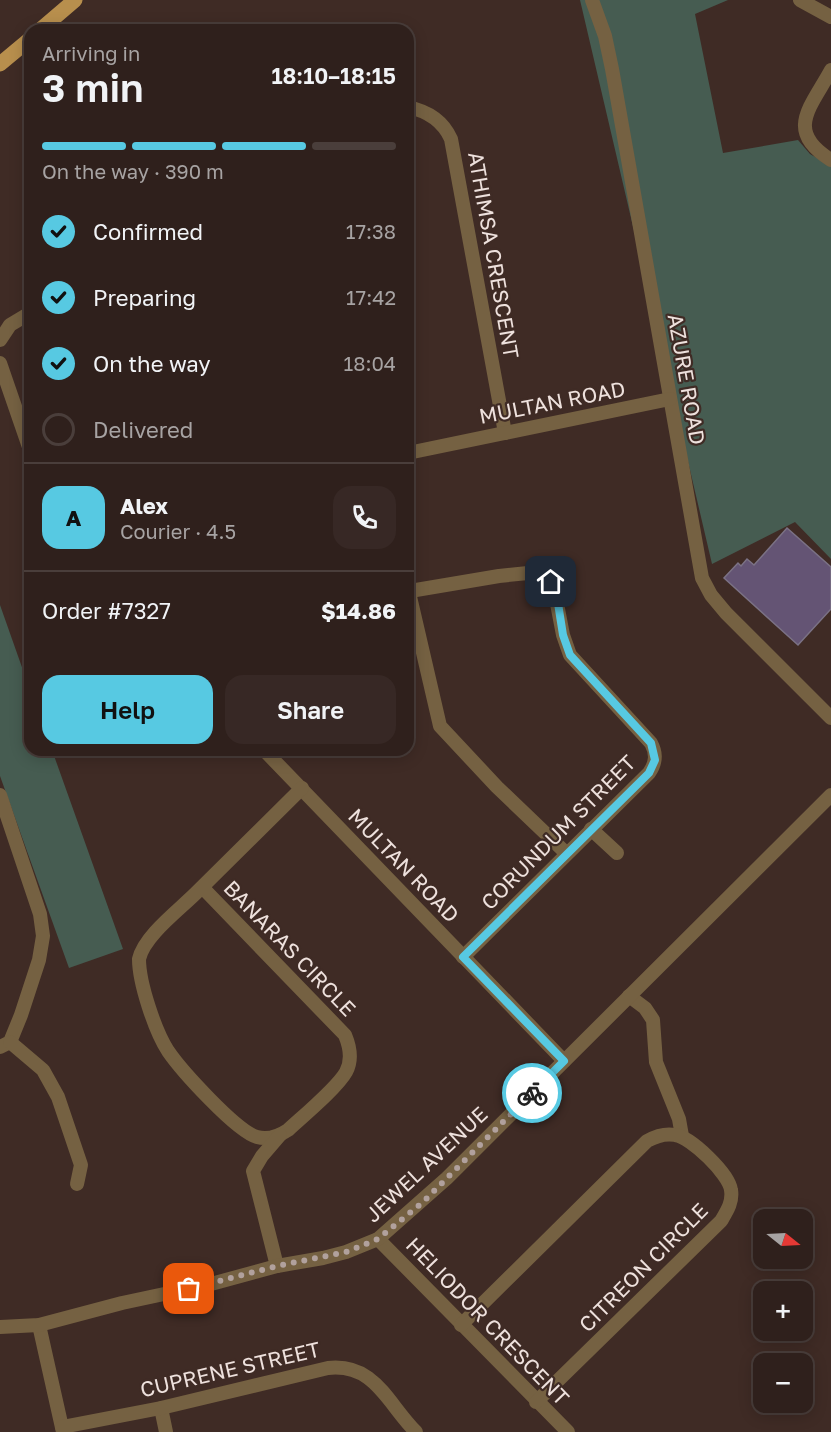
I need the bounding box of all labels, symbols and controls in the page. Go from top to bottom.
text: Arriving in [42,41,140,65]
text: 18:10–18:15 [271,62,396,89]
text: 3 min [42,64,144,111]
street label: ATHIMSA CRESCENT [463,150,525,360]
text: On the way · 390 m [42,159,224,183]
icon: check [42,215,75,248]
text: Confirmed [93,218,203,245]
text: 17:38 [346,219,396,243]
icon: check [42,281,75,314]
text: Preparing [93,284,196,311]
text: 17:42 [346,285,396,309]
street label: AZURE ROAD [663,311,711,447]
icon: check [42,347,75,380]
text: On the way [93,350,211,377]
text: 18:04 [344,351,396,375]
street label: MULTAN ROAD [477,375,627,429]
text: Delivered [93,416,193,443]
button: phone [333,486,396,549]
text: Alex [120,492,168,519]
text: A [66,504,81,531]
text: Courier · 4.5 [120,519,236,543]
pin [525,556,576,607]
icon: home [534,565,567,598]
text: Order #7327 [42,597,171,624]
text: $14.86 [321,597,396,624]
button: Help [42,675,213,744]
button: Share [225,675,396,744]
street label: CORUNDUM STREET [475,749,641,915]
street label: MULTAN ROAD [343,803,465,927]
street label: BANARAS CIRCLE [219,875,361,1021]
courier [502,1063,562,1123]
icon: bike [516,1077,549,1110]
street label: JEWEL AVENUE [359,1101,493,1227]
street label: CITREON CIRCLE [573,1197,713,1337]
north arrow [753,1209,813,1269]
map controls [753,1209,813,1413]
street label: HELIODOR CRESCENT [401,1232,575,1410]
pin [163,1263,214,1314]
icon: bag [172,1272,205,1305]
button: + [753,1281,813,1341]
street label: CUPRENE STREET [138,1336,322,1402]
button: − [753,1353,813,1413]

